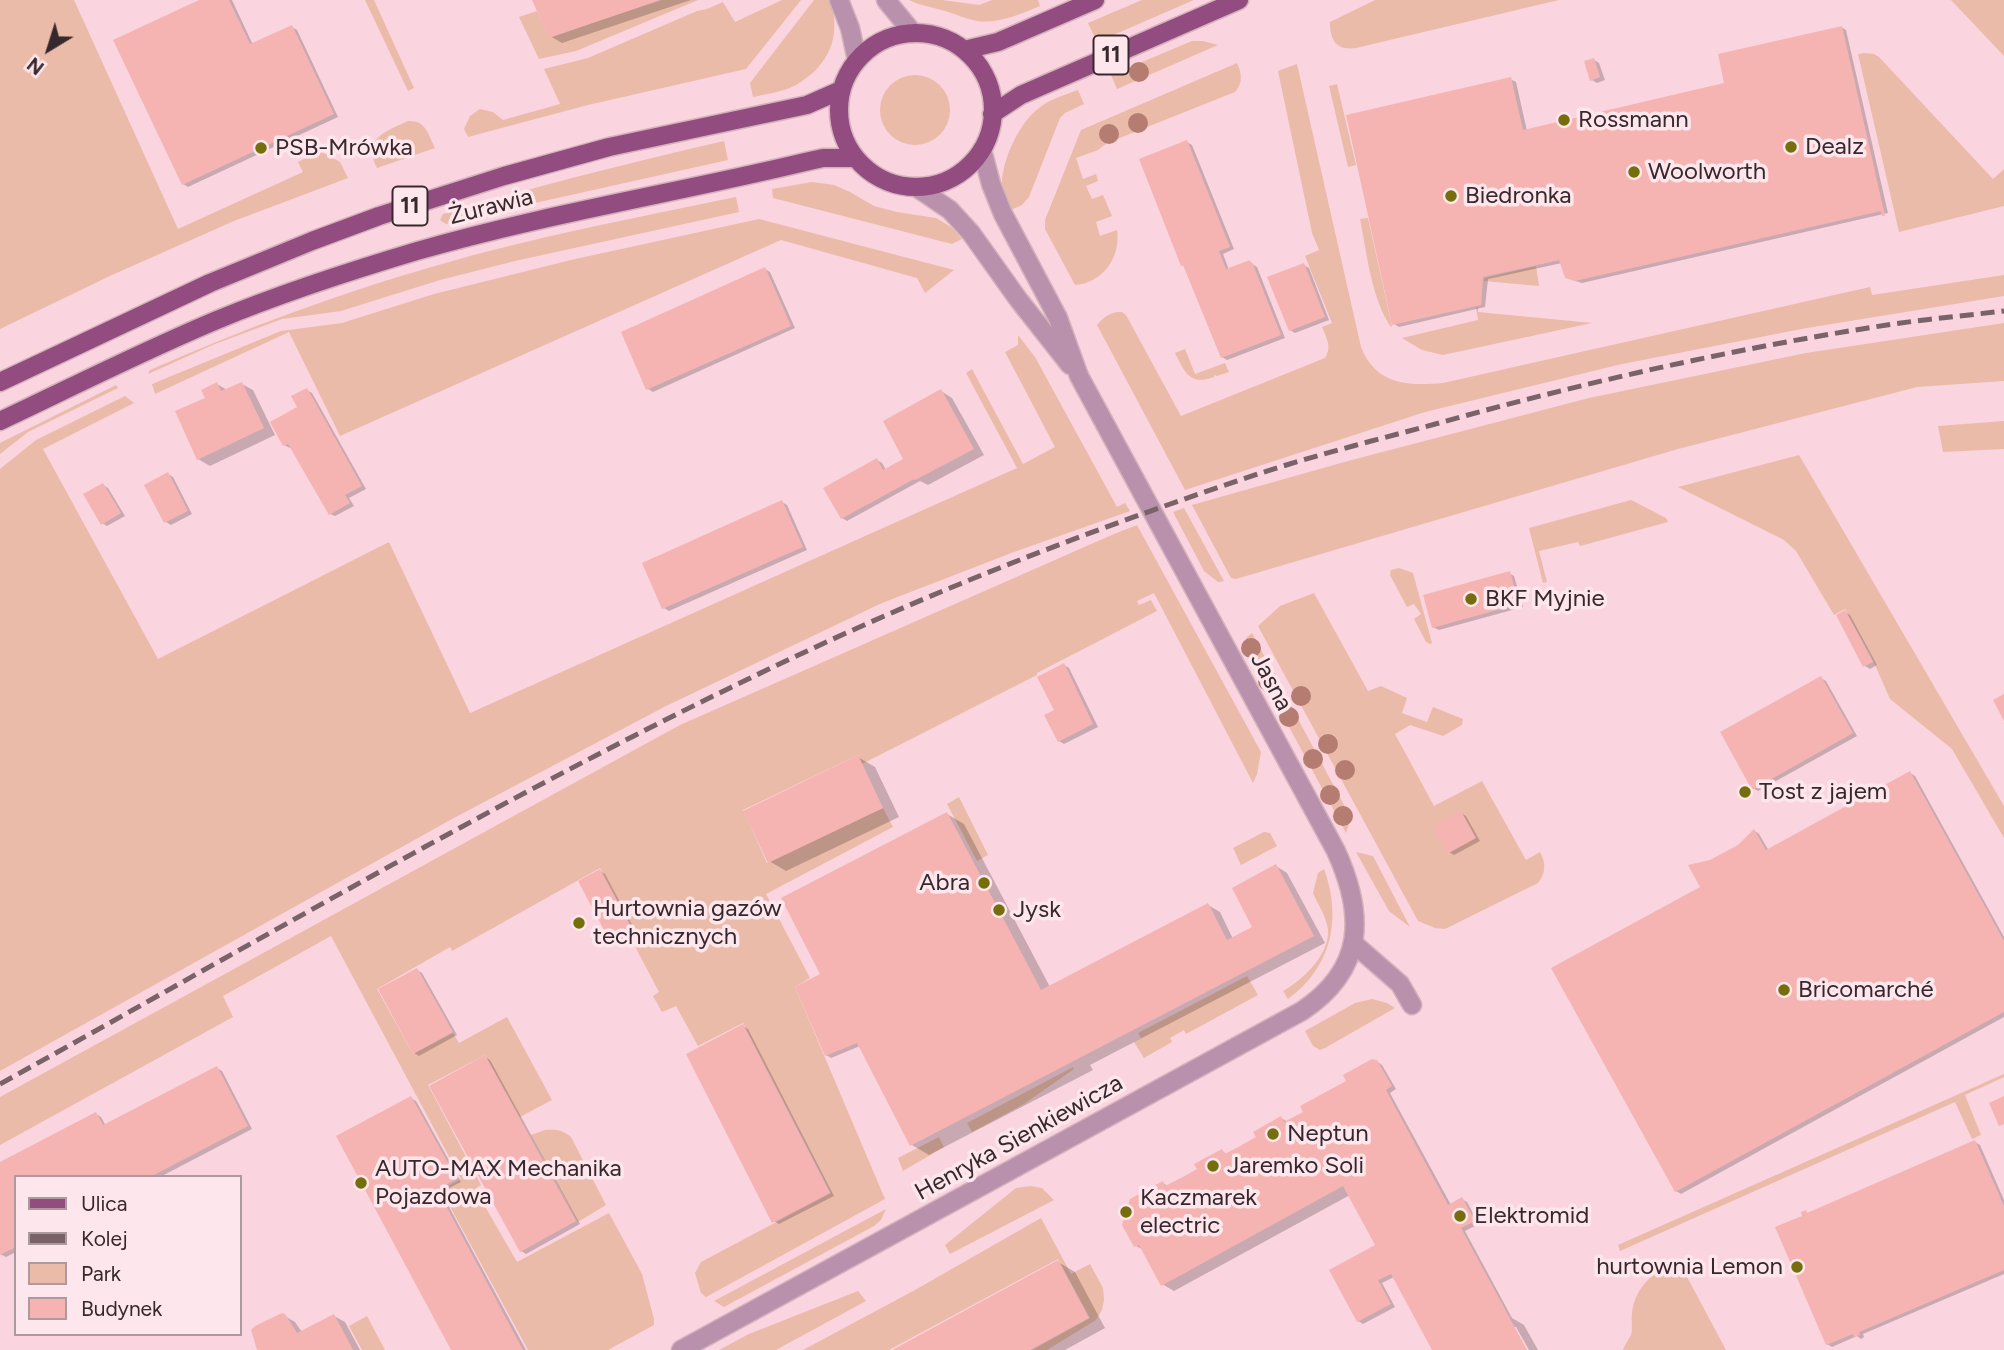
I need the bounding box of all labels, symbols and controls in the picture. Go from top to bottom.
north arrow [14,14,84,84]
road number: 11 [1094,36,1128,74]
text: N [23,52,49,80]
place label: Rossmann [1578,106,1689,134]
marker: Rossmann [1556,112,1572,128]
place label: Dealz [1805,133,1864,161]
place label: PSB-Mrówka [275,134,413,162]
marker: Dealz [1783,139,1799,155]
marker: PSB-Mrówka [253,140,269,156]
place label: Woolworth [1648,158,1766,186]
marker: Woolworth [1626,164,1642,180]
place label: Biedronka [1465,182,1571,210]
street label: Żurawia [446,183,536,231]
road number: 11 [392,186,428,226]
marker: Biedronka [1443,188,1459,204]
place label: BKF Myjnie [1485,585,1605,613]
marker: BKF Myjnie [1463,591,1479,607]
street label: Jasna [1244,648,1298,716]
place label: Tost z jajem [1759,778,1887,806]
marker: Tost z jajem [1737,784,1753,800]
place label: Abra [919,869,970,897]
marker: Abra [976,875,992,891]
place label: Hurtownia gazów technicznych [593,895,782,951]
place label: Jysk [1013,896,1061,924]
marker: Jysk [991,902,1007,918]
marker: Hurtownia gazów technicznych [571,915,587,931]
place label: Bricomarché [1798,976,1934,1004]
marker: Bricomarché [1776,982,1792,998]
street label: Henryka Sienkiewicza [910,1069,1128,1207]
place label: Neptun [1287,1120,1369,1148]
marker: Neptun [1265,1126,1281,1142]
place label: Jaremko Soli [1227,1152,1364,1180]
place label: AUTO-MAX Mechanika Pojazdowa [375,1155,622,1211]
marker: Jaremko Soli [1205,1158,1221,1174]
legend [14,1175,242,1336]
marker: AUTO-MAX Mechanika Pojazdowa [353,1175,369,1191]
place label: Kaczmarek electric [1140,1184,1257,1240]
text: Ulica [81,1191,127,1216]
place label: Elektromid [1474,1202,1589,1230]
marker: Kaczmarek electric [1118,1204,1134,1220]
marker: Elektromid [1452,1208,1468,1224]
text: Kolej [81,1226,128,1251]
place label: hurtownia Lemon [1596,1253,1783,1281]
marker: hurtownia Lemon [1789,1259,1805,1275]
text: Park [81,1261,121,1286]
text: Budynek [81,1296,162,1321]

